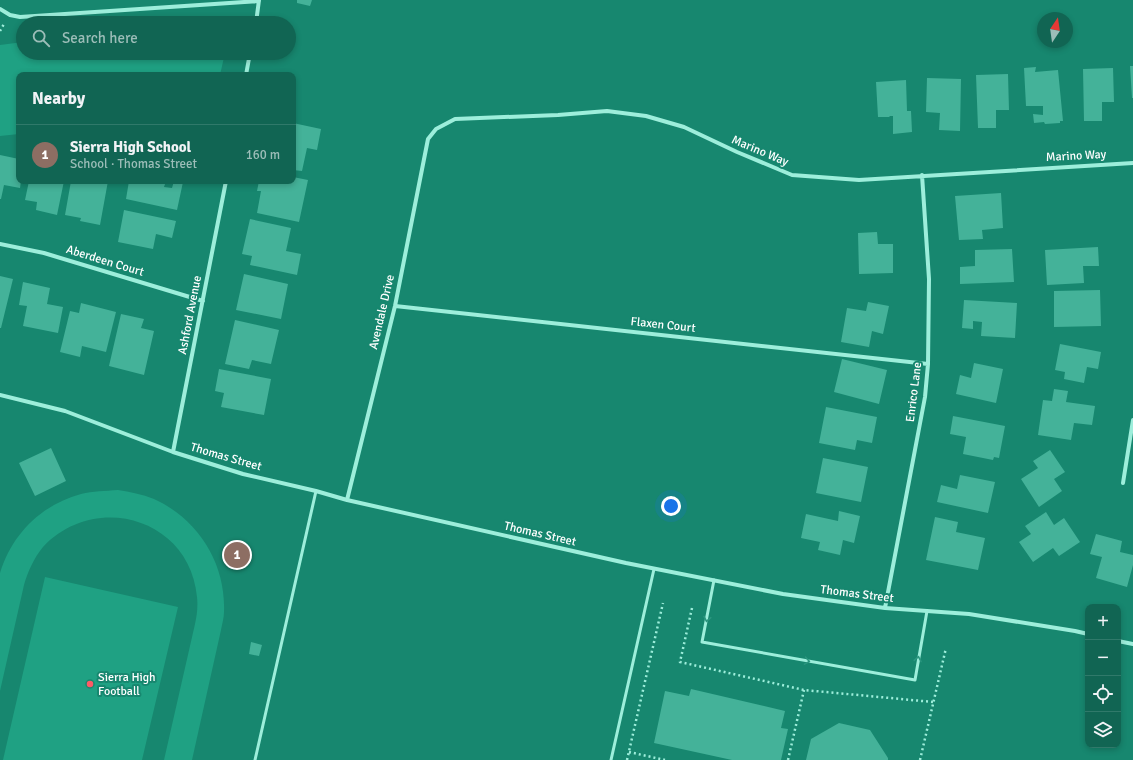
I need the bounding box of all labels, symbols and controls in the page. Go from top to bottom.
north arrow [1037,12,1073,48]
search box [16,16,296,60]
icon: search [30,27,52,49]
text: Search here [62,29,138,47]
text: Nearby [32,88,85,109]
street label: Marino Way [729,132,791,170]
text: Sierra High School [70,138,191,156]
text: 1 [41,147,49,163]
text: 160 m [246,147,280,163]
street label: Marino Way [1045,147,1107,165]
text: School · Thomas Street [70,156,197,172]
street label: Aberdeen Court [64,242,146,280]
street label: Avendale Drive [366,273,398,351]
street label: Ashford Avenue [175,274,205,356]
street label: Flaxen Court [630,314,696,336]
street label: Enrico Lane [903,361,925,423]
street label: Thomas Street [189,440,263,474]
your location [661,496,681,516]
street label: Thomas Street [503,518,577,550]
pin: 1 [224,540,250,570]
street label: Thomas Street [820,582,894,606]
map controls [1085,604,1121,748]
button: + [1085,604,1121,640]
one-way arrow [703,616,711,622]
button: − [1085,640,1121,676]
one-way arrow [804,656,811,664]
one-way arrow [913,656,922,663]
place label: Sierra High Football [98,670,156,699]
button: locate [1085,676,1121,712]
marker: Sierra High Football [85,679,95,689]
button: layers [1085,712,1121,748]

